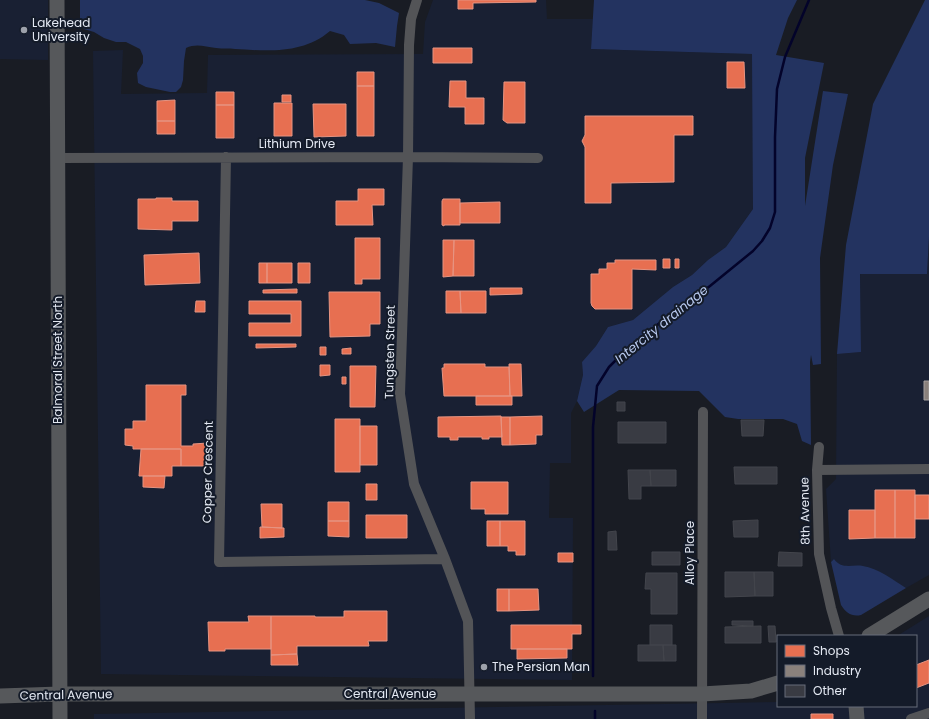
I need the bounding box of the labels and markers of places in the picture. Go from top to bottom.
place label: Lakehead University [32,14,90,45]
marker: Lakehead University [19,25,29,35]
place label: The Persian Man [492,658,590,675]
marker: The Persian Man [479,662,489,672]

